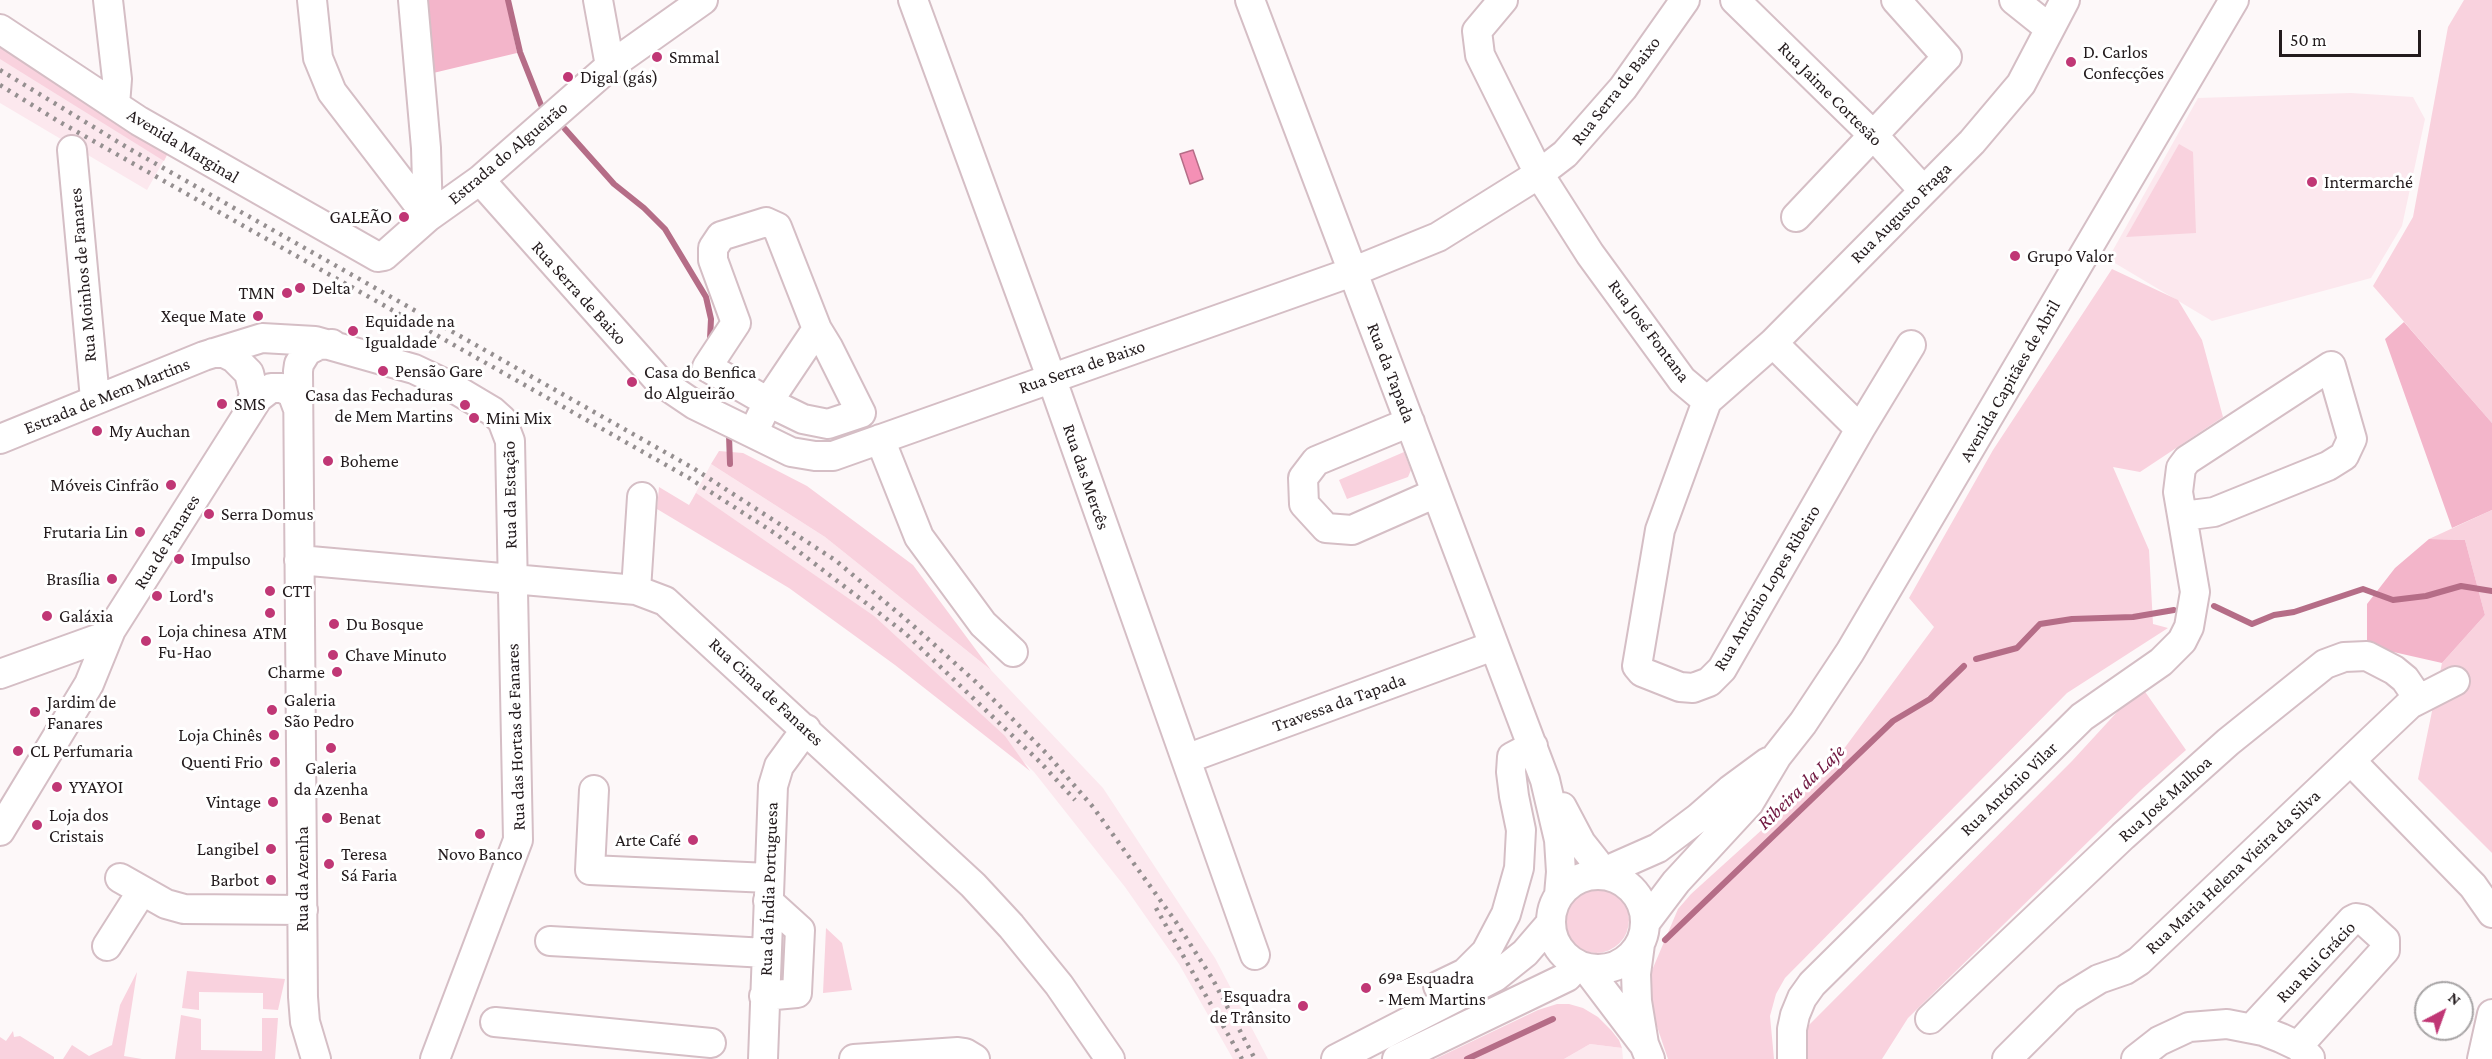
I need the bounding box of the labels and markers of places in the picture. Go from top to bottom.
place label: D. Carlos Confecções [2083,41,2164,84]
place label: Smmal [669,46,719,68]
marker: Smmal [650,50,664,64]
marker: D. Carlos Confecções [2064,55,2078,69]
place label: Digal (gás) [580,66,658,88]
marker: Digal (gás) [561,70,575,84]
place label: Intermarché [2324,171,2413,193]
marker: Intermarché [2305,175,2319,189]
place label: GALEÃO [329,206,392,228]
marker: GALEÃO [397,210,411,224]
place label: Grupo Valor [2027,245,2114,267]
marker: Grupo Valor [2008,249,2022,263]
place label: Delta [312,277,351,299]
marker: Delta [293,281,307,295]
place label: TMN [238,282,275,304]
marker: TMN [280,286,294,300]
place label: Xeque Mate [161,305,246,327]
marker: Xeque Mate [251,309,265,323]
place label: Equidade na Igualdade [365,310,455,352]
marker: Equidade na Igualdade [346,324,360,338]
place label: Pensão Gare [395,360,483,382]
place label: Casa do Benfica do Algueirão [644,361,756,404]
marker: Pensão Gare [376,364,390,378]
marker: Casa do Benfica do Algueirão [625,375,639,389]
place label: Casa das Fechaduras de Mem Martins [305,384,453,426]
place label: SMS [234,393,266,415]
marker: SMS [215,397,229,411]
marker: Casa das Fechaduras de Mem Martins [458,398,472,412]
place label: Mini Mix [486,407,552,429]
marker: Mini Mix [467,411,481,425]
place label: My Auchan [109,420,190,442]
marker: My Auchan [90,424,104,438]
place label: Boheme [340,450,399,472]
marker: Boheme [321,454,335,468]
place label: Móveis Cinfrão [50,474,159,496]
marker: Móveis Cinfrão [164,478,178,492]
place label: Serra Domus [221,503,313,525]
marker: Serra Domus [202,507,216,521]
place label: Frutaria Lin [43,521,128,543]
marker: Frutaria Lin [133,525,147,539]
place label: Impulso [191,548,251,570]
marker: Impulso [172,552,186,566]
place label: Brasília [46,568,100,590]
marker: Brasília [105,572,119,586]
place label: CTT [282,580,312,602]
marker: CTT [263,584,277,598]
place label: Lord's [169,585,214,607]
marker: Lord's [150,589,164,603]
place label: Galáxia [59,605,113,627]
marker: ATM [263,606,277,620]
marker: Galáxia [40,609,54,623]
place label: Du Bosque [346,613,423,635]
marker: Du Bosque [327,617,341,631]
place label: Loja chinesa Fu-Hao [158,620,247,662]
place label: ATM [253,622,287,644]
marker: Loja chinesa Fu-Hao [139,634,153,648]
place label: Chave Minuto [345,644,447,666]
marker: Chave Minuto [326,648,340,662]
place label: Charme [268,661,325,683]
marker: Charme [330,665,344,679]
place label: Galeria São Pedro [284,689,354,732]
place label: Jardim de Fanares [47,691,116,734]
marker: Galeria São Pedro [265,703,279,717]
marker: Jardim de Fanares [28,705,42,719]
place label: Loja Chinês [178,724,262,746]
marker: Loja Chinês [267,728,281,742]
place label: CL Perfumaria [30,740,133,762]
marker: Galeria da Azenha [324,741,338,755]
marker: CL Perfumaria [11,744,25,758]
place label: Quenti Frio [181,751,263,773]
marker: Quenti Frio [268,755,282,769]
place label: Galeria da Azenha [294,757,368,800]
place label: YYAYOI [69,776,123,798]
marker: YYAYOI [50,780,64,794]
place label: Vintage [206,791,261,813]
marker: Vintage [266,795,280,809]
place label: Loja dos Cristais [49,804,109,846]
place label: Benat [339,807,381,829]
marker: Benat [320,811,334,825]
marker: Loja dos Cristais [30,818,44,832]
marker: Novo Banco [473,827,487,841]
place label: Arte Café [615,829,681,851]
marker: Arte Café [686,833,700,847]
place label: Langibel [197,838,259,860]
marker: Langibel [264,842,278,856]
place label: Teresa Sá Faria [341,843,397,886]
place label: Novo Banco [437,843,523,865]
marker: Teresa Sá Faria [322,857,336,871]
place label: Barbot [210,869,259,891]
marker: Barbot [264,873,278,887]
place label: 69ª Esquadra - Mem Martins [1378,967,1486,1010]
marker: 69ª Esquadra - Mem Martins [1359,981,1373,995]
place label: Esquadra de Trânsito [1210,985,1291,1028]
marker: Esquadra de Trânsito [1296,999,1310,1013]

